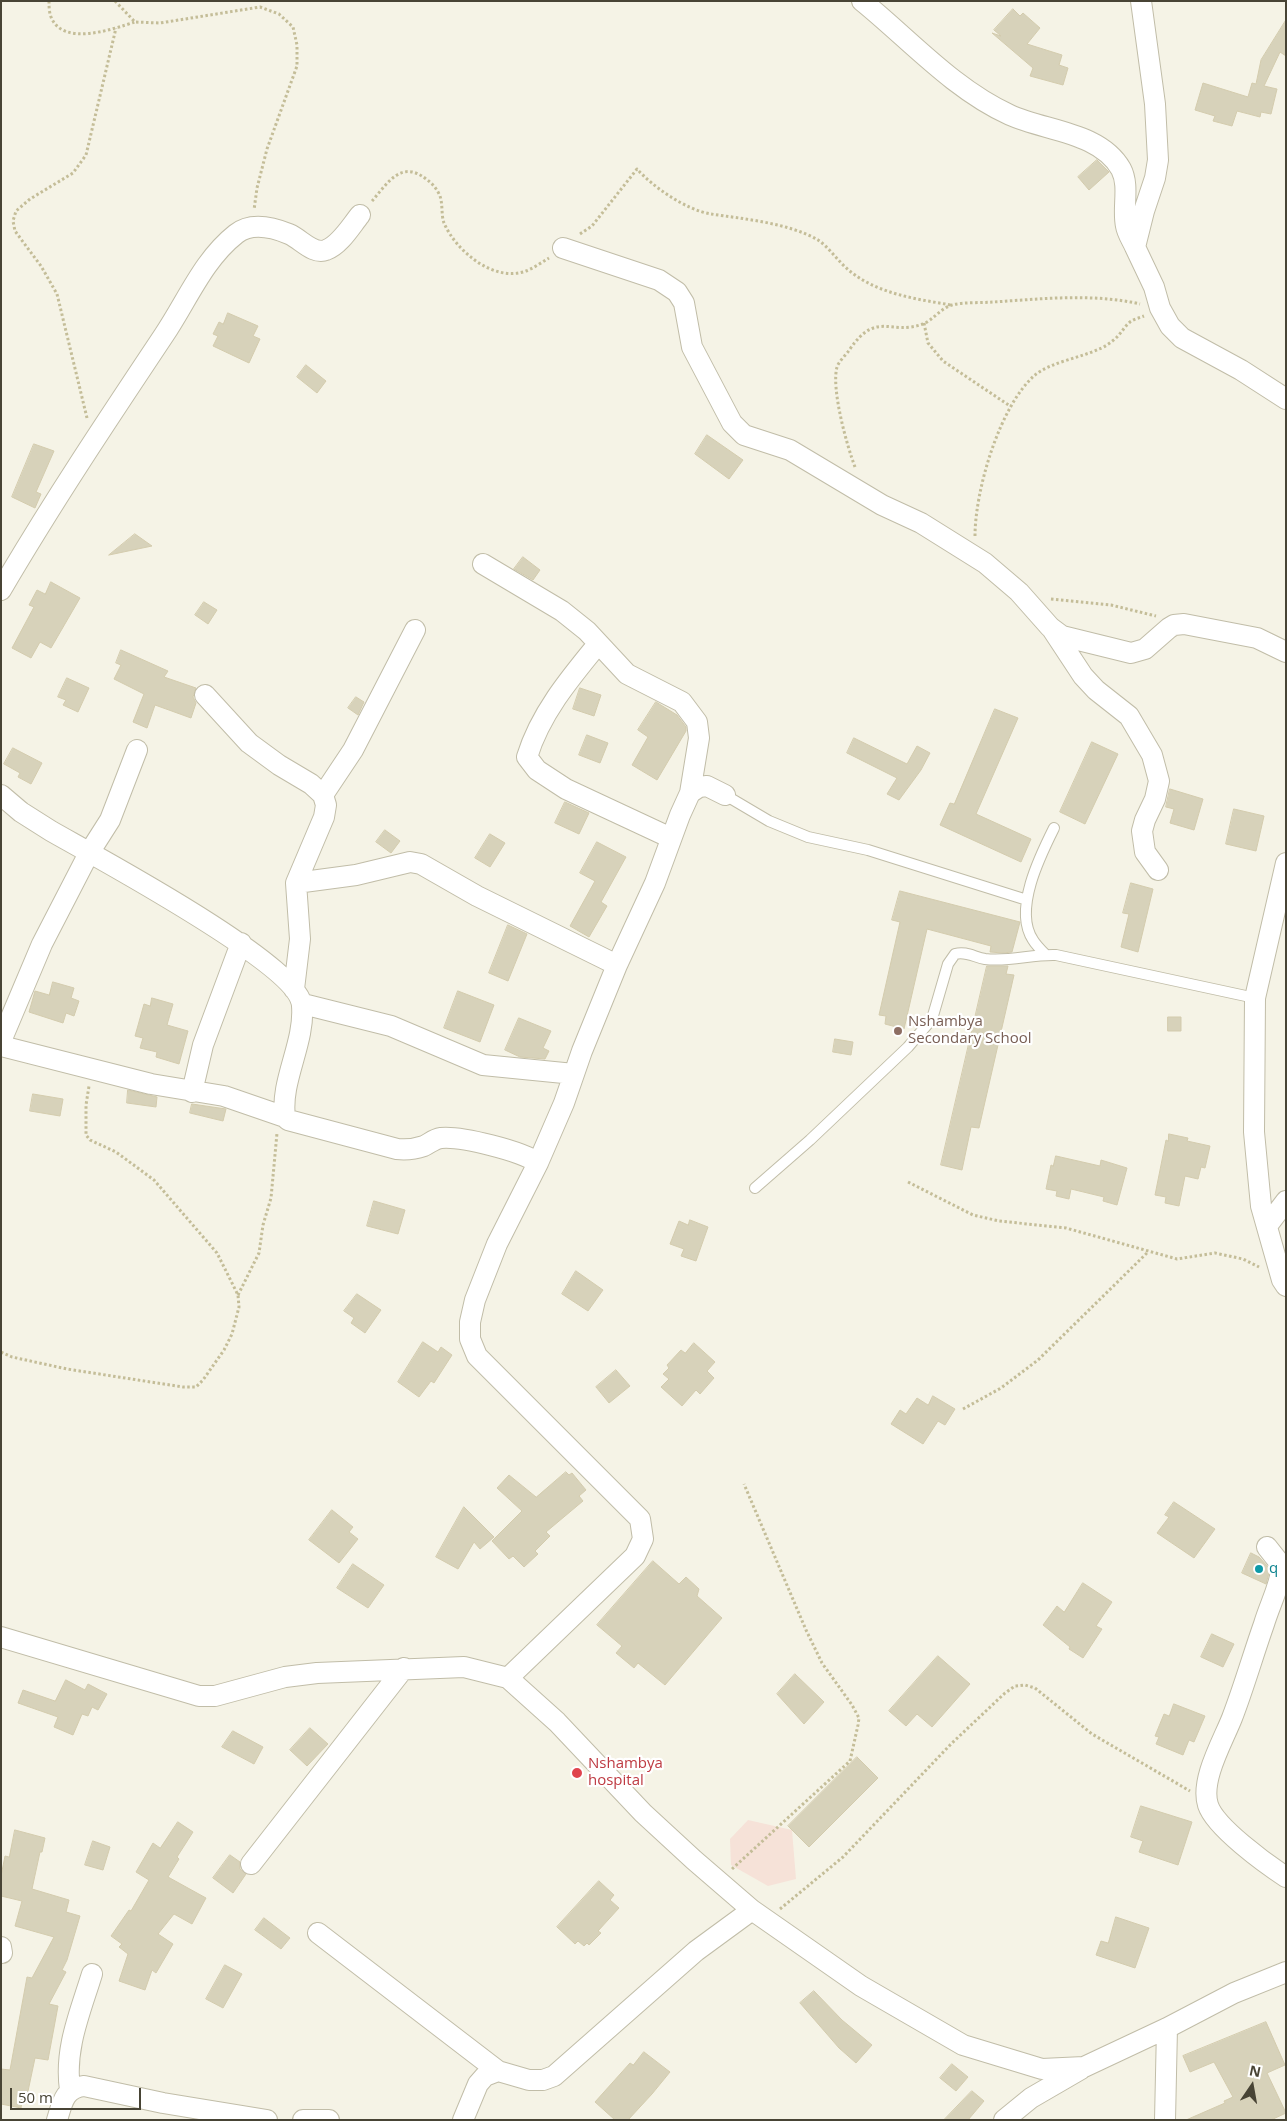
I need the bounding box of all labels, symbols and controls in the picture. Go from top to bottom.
place label: Nshambya Secondary School [908,1013,1032,1048]
marker: Nshambya Secondary School [892,1025,904,1037]
place label: q [1269,1560,1278,1578]
marker: q [1253,1563,1265,1575]
place label: Nshambya hospital [588,1755,663,1790]
marker: Nshambya hospital [570,1766,584,1780]
text: N [1248,2060,1263,2081]
north arrow [1227,2061,1277,2111]
scale bar [12,2078,144,2110]
text: 50 m [18,2087,53,2107]

